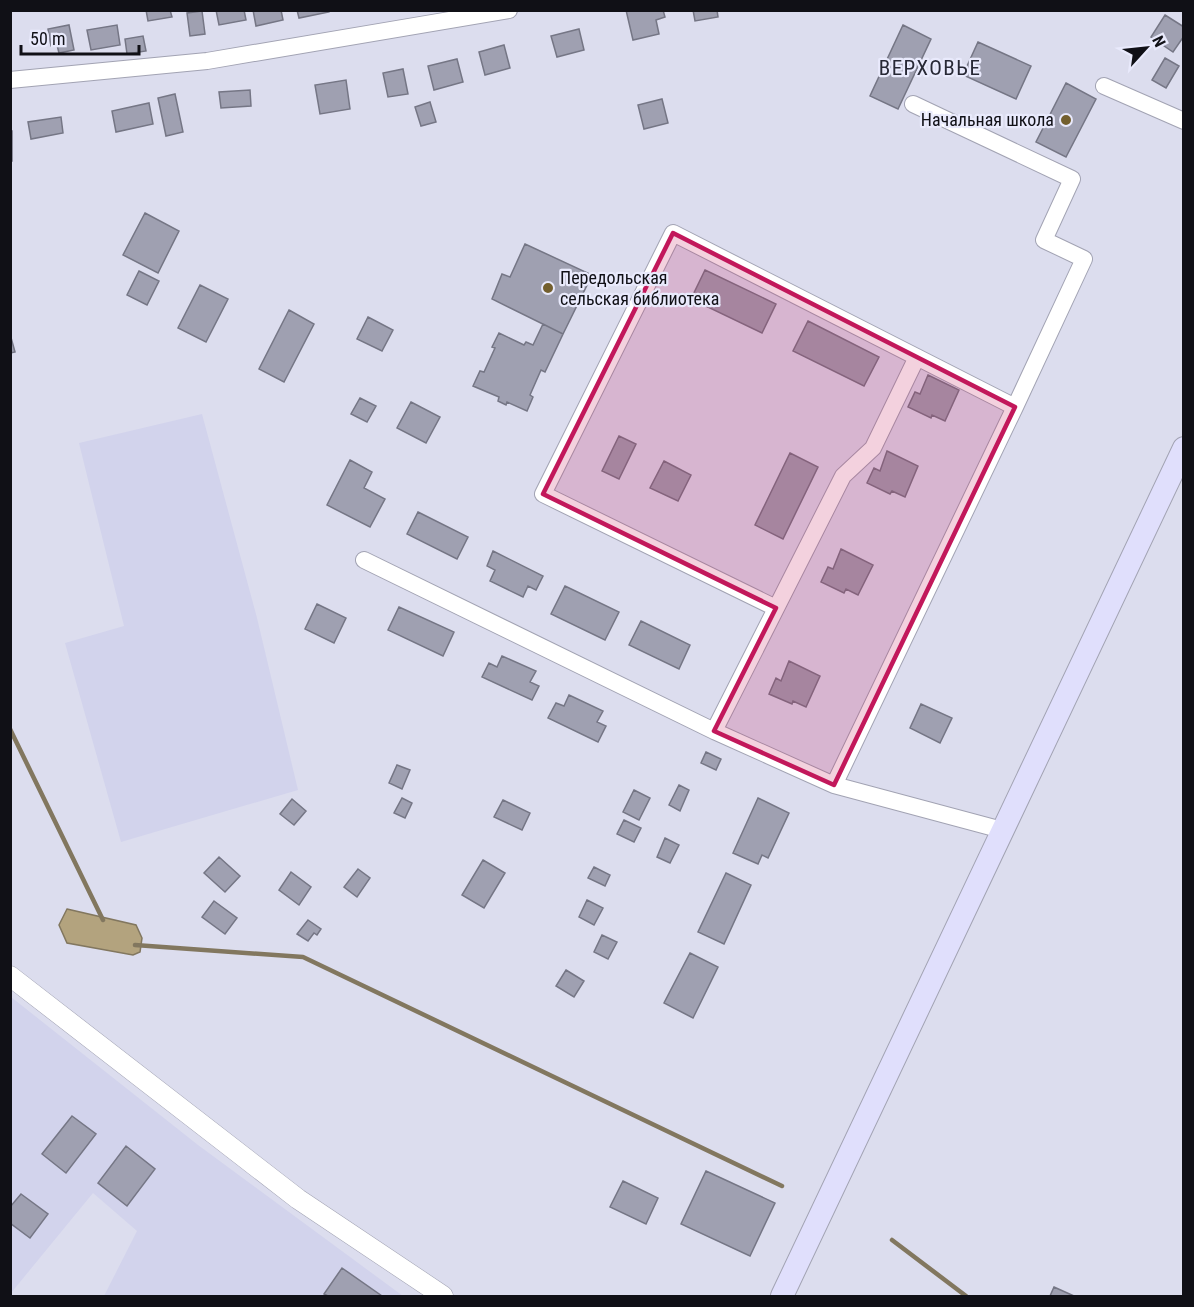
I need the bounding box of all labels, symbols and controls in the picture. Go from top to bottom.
scale bar [21,18,140,56]
north arrow [1116,18,1176,78]
text: 50 m [30,28,65,49]
text: N [1148,33,1170,50]
district label: ВЕРХОВЬЕ [879,56,981,80]
place label: Начальная школа [921,109,1054,130]
marker: Начальная школа [1059,113,1073,127]
place label: Передольская сельская библиотека [560,267,719,309]
marker: Передольская сельская библиотека [541,281,555,295]

